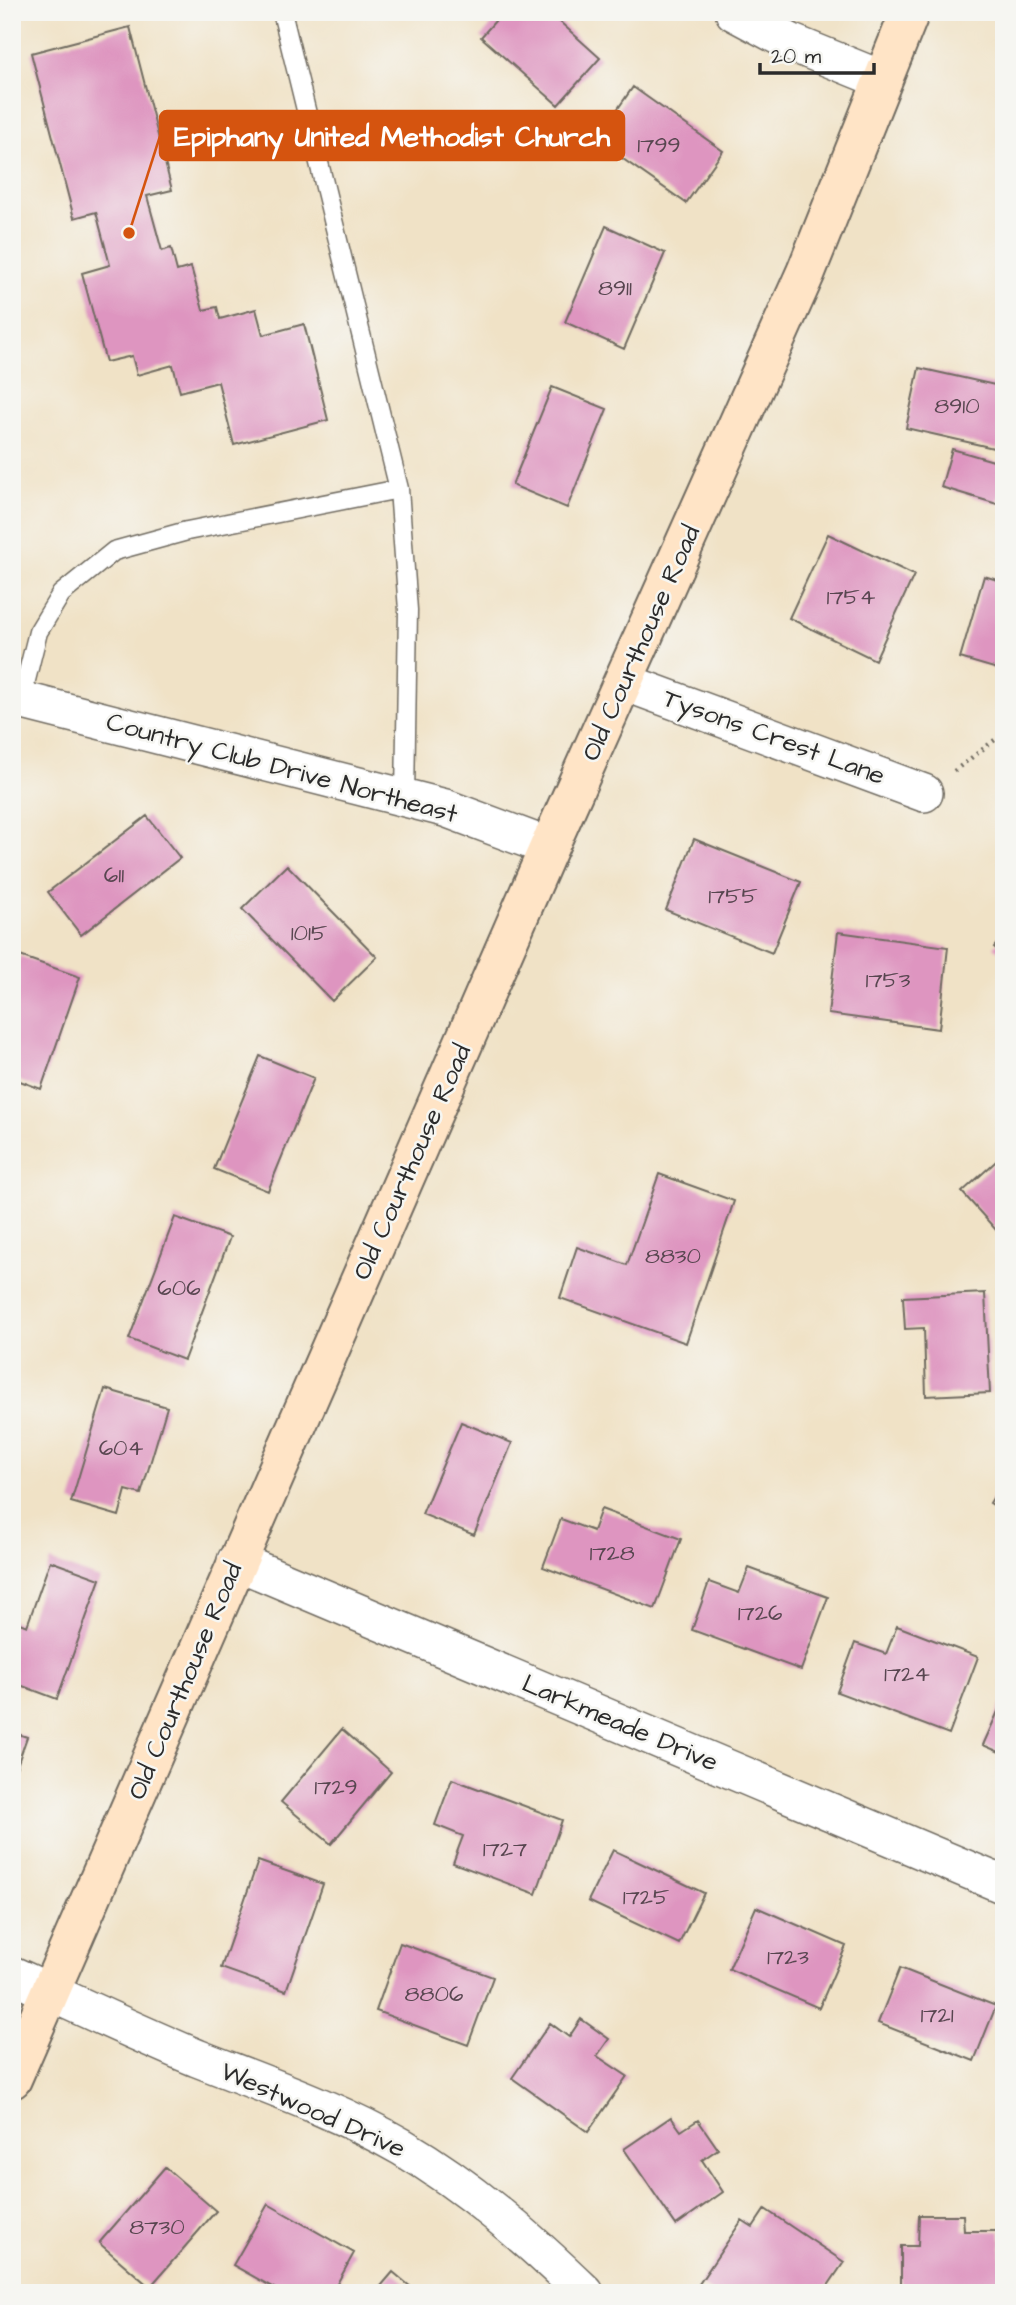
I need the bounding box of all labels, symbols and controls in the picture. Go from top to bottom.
scale bar [760,32,874,76]
text: 20 m [771,42,822,71]
callout: Epiphany United Methodist Church [160,111,624,160]
text: Epiphany United Methodist Church [174,118,611,160]
house number: 1799 [637,129,681,161]
house number: 8911 [598,272,632,304]
house number: 8910 [934,390,980,422]
street label: Old Courthouse Road [573,520,709,766]
house number: 1754 [826,581,876,613]
street label: Tysons Crest Lane [657,680,890,796]
street label: Country Club Drive Northeast [102,704,462,834]
house number: 611 [104,859,124,891]
house number: 1755 [708,880,758,912]
house number: 1015 [291,917,327,949]
house number: 1753 [865,964,911,996]
street label: Old Courthouse Road [344,1039,480,1285]
house number: 8830 [645,1240,701,1272]
house number: 606 [157,1272,201,1304]
house number: 604 [99,1432,144,1464]
house number: 1728 [589,1537,635,1569]
street label: Old Courthouse Road [119,1557,251,1805]
house number: 1726 [738,1597,782,1629]
house number: 1724 [884,1658,930,1690]
street label: Larkmeade Drive [517,1665,723,1781]
house number: 1729 [314,1771,358,1803]
house number: 1727 [483,1833,527,1865]
house number: 1725 [623,1881,669,1913]
house number: 1723 [767,1941,809,1973]
house number: 8806 [405,1978,463,2010]
house number: 1721 [920,1999,954,2031]
street label: Westwood Drive [215,2053,411,2167]
house number: 8730 [129,2211,185,2243]

